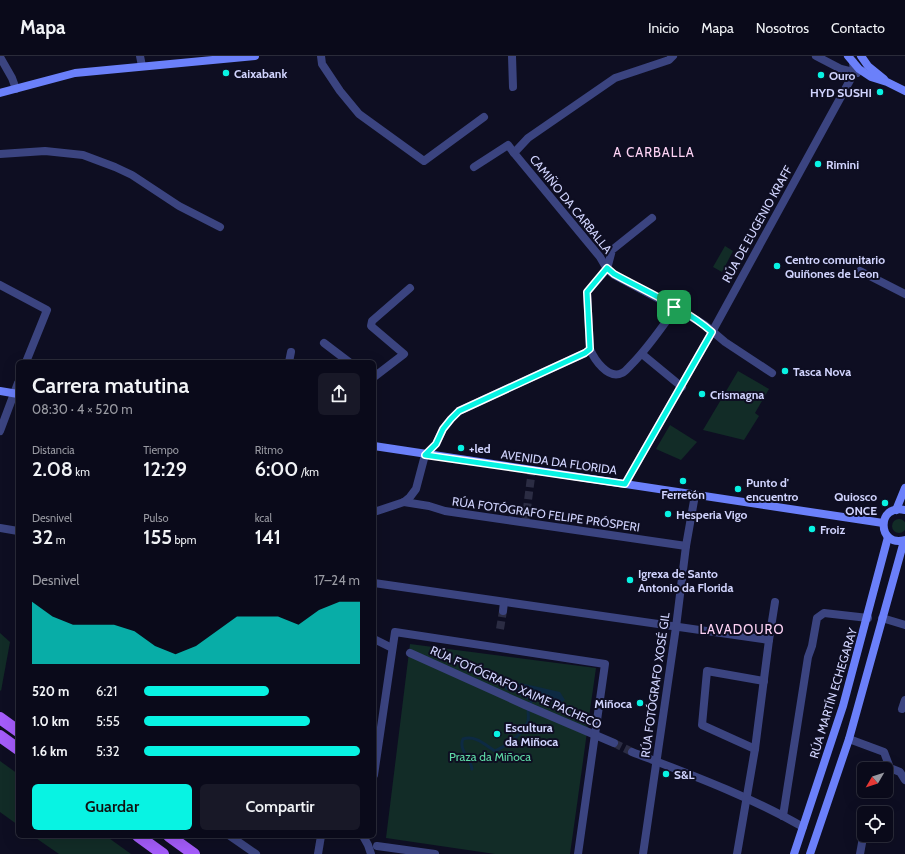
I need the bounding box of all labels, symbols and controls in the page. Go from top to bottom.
text: Mapa [20,16,66,39]
text: Inicio [648,19,679,37]
text: Mapa [701,19,734,37]
text: Nosotros [756,19,809,37]
text: Contacto [831,19,885,37]
place label: Caixabank [234,66,287,81]
marker: Caixabank [221,68,231,78]
place label: Ouro [829,68,856,83]
marker: Ouro [816,70,826,80]
place label: HYD SUSHI [810,85,872,100]
marker: HYD SUSHI [875,87,885,97]
district label: A CARBALLA [613,144,695,160]
street label: CAMIÑO DA CARBALLA [527,152,616,257]
place label: Rimini [826,157,859,172]
marker: Rimini [813,159,823,169]
street label: RÚA DE EUGENIO KRAFF [719,162,796,285]
place label: Centro comunitario Quiñones de Leon [785,252,885,281]
marker: Centro comunitario Quiñones de Leon [772,261,782,271]
pin [657,290,691,324]
icon: arrive [663,296,685,318]
place label: Tasca Nova [793,364,851,379]
marker: Tasca Nova [780,366,790,376]
text: Carrera matutina [32,372,189,399]
button: share [318,373,360,415]
place label: Crismagna [710,387,764,402]
marker: Crismagna [697,389,707,399]
text: 08:30 · 4 × 520 m [32,401,133,417]
place label: +led [469,441,491,456]
text: Distancia [32,443,75,457]
text: Tiempo [143,443,179,457]
text: Ritmo [255,443,283,457]
marker: +led [456,443,466,453]
street label: AVENIDA DA FLORIDA [500,446,619,478]
text: 2.08 [32,457,73,481]
text: 12:29 [143,457,187,481]
text: 6:00 [255,457,298,481]
text: km [73,465,90,479]
text: /km [298,465,319,479]
place label: Punto d' encuentro [746,475,799,504]
marker: Ferretón [678,476,688,486]
marker: Punto d' encuentro [733,484,743,494]
place label: Ferretón [661,487,705,502]
place label: Quiosco ONCE [834,489,877,518]
street label: RÚA FOTÓGRAFO FELIPE PRÓSPERI [451,493,641,535]
marker: Quiosco ONCE [880,498,890,508]
place label: Hesperia Vigo [676,507,748,522]
marker: Hesperia Vigo [663,509,673,519]
text: Desnivel [32,511,72,525]
text: Pulso [143,511,169,525]
text: kcal [255,511,272,525]
place label: Froiz [820,522,845,537]
marker: Froiz [807,524,817,534]
text: 32 [32,525,53,549]
text: 155 [143,525,172,549]
text: 141 [255,525,281,549]
text: m [53,533,65,547]
text: bpm [172,533,196,547]
place label: Igrexa de Santo Antonio da Florida [638,566,733,595]
text: Desnivel [32,572,79,588]
text: 17–24 m [314,572,360,588]
marker: Igrexa de Santo Antonio da Florida [625,575,635,585]
street label: RÚA FOTÓGRAFO XOSÉ GIL [637,611,673,759]
district label: LAVADOURO [700,621,784,637]
street label: RÚA MARTÍN ECHEGARAY [806,626,860,760]
street label: RÚA FOTÓGRAFO XAIME PACHECO [428,642,604,732]
text: 520 m [32,683,69,699]
text: 6:21 [96,683,117,699]
place label: Miñoca [594,696,632,711]
marker: Miñoca [635,698,645,708]
text: 1.0 km [32,713,69,729]
text: 5:55 [96,713,120,729]
place label: Escultura da Miñoca [505,720,558,749]
marker: Escultura da Miñoca [492,729,502,739]
text: 1.6 km [32,743,68,759]
text: 5:32 [96,743,120,759]
park label: Praza da Miñoca [449,749,531,764]
north arrow [857,762,893,798]
map controls [857,762,893,842]
place label: S&L [674,767,694,782]
marker: S&L [661,769,671,779]
button: Guardar [32,784,192,830]
button: Compartir [200,784,360,830]
button: locate [857,806,893,842]

